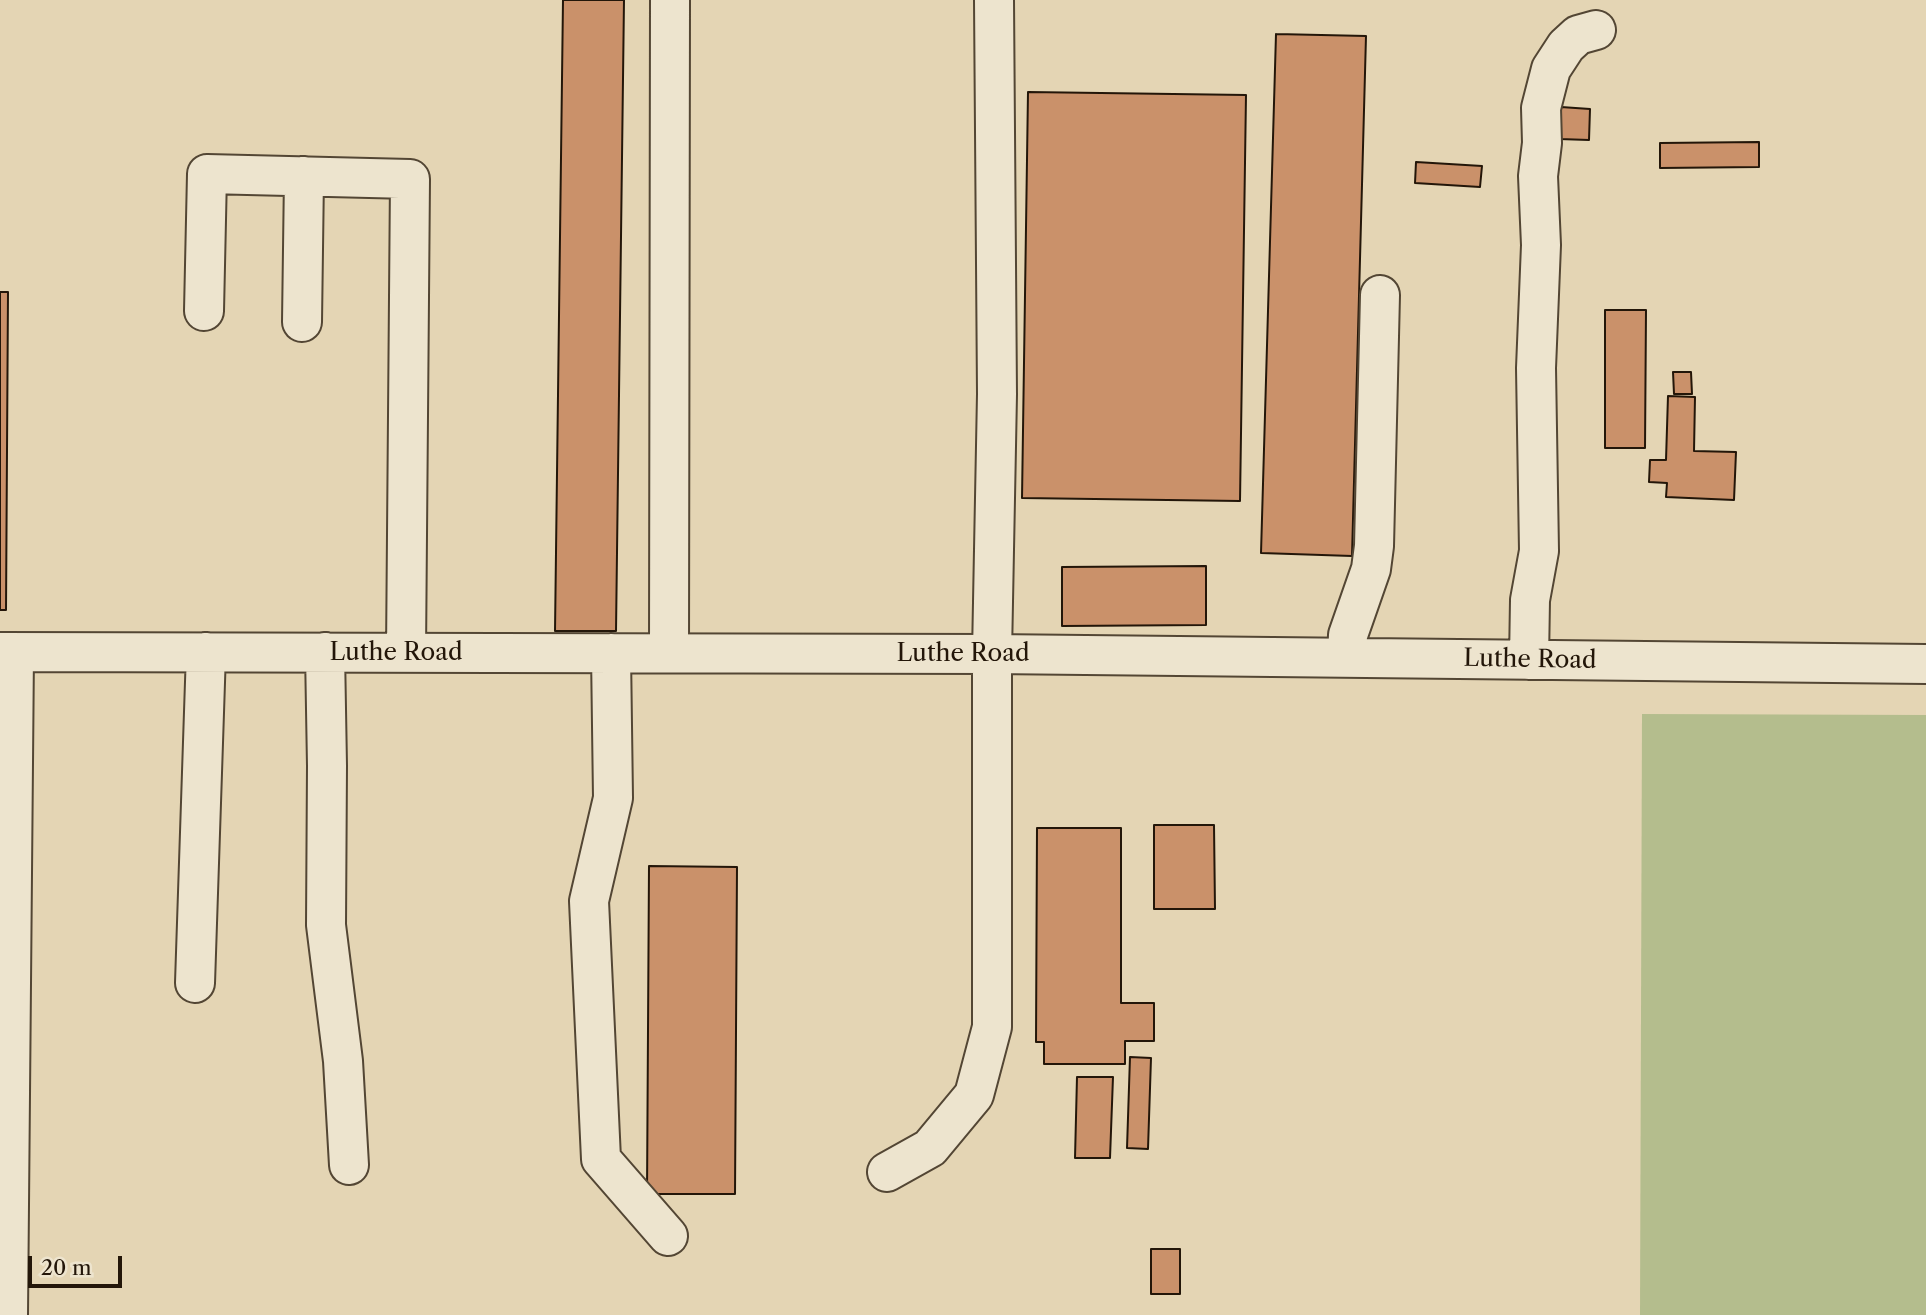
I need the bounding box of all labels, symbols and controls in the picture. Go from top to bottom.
street label: Luthe Road [329,639,463,667]
street label: Luthe Road [896,640,1030,668]
street label: Luthe Road [1463,644,1597,676]
scale bar [32,1242,126,1286]
text: 20 m [41,1255,92,1280]

